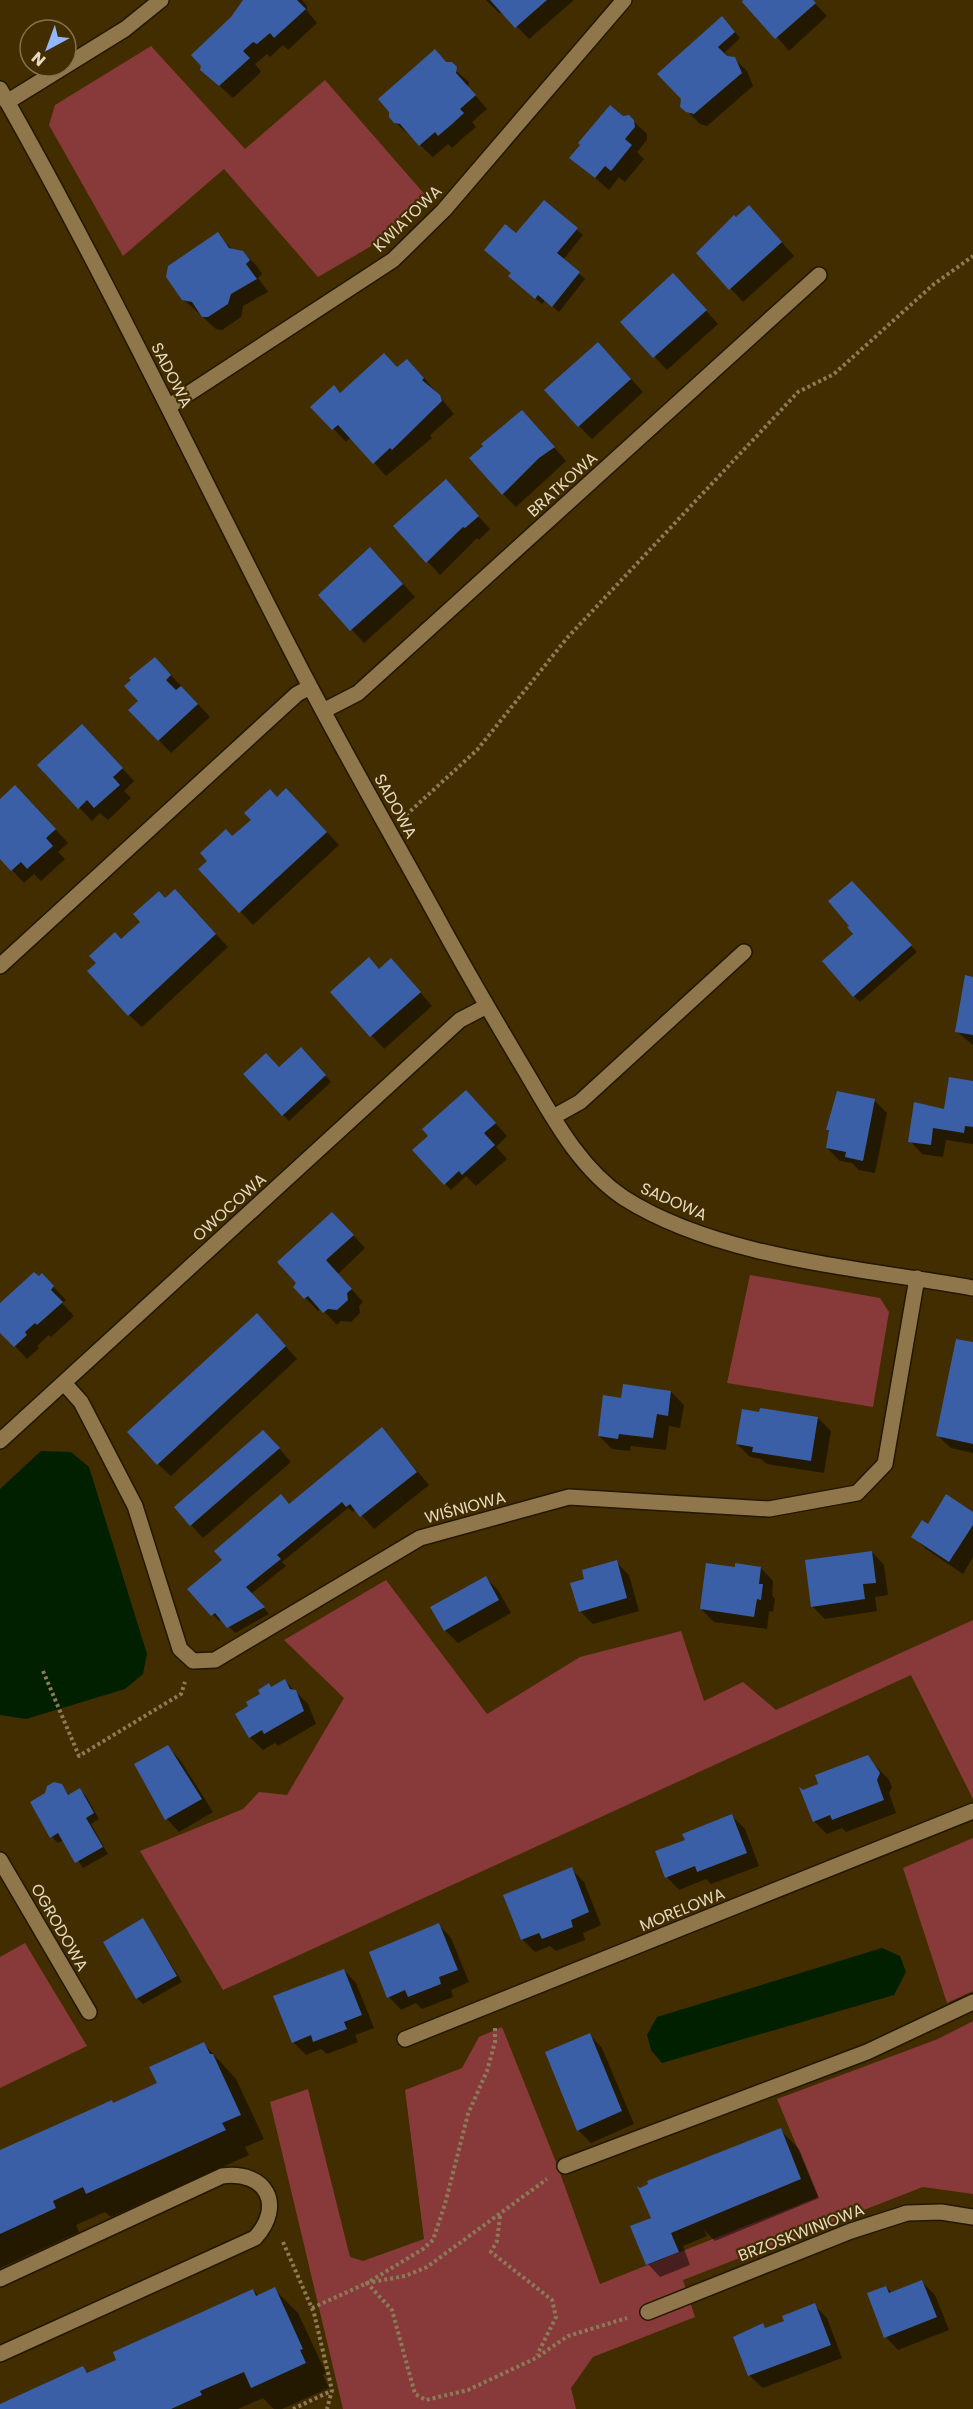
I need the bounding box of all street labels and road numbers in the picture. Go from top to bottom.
street label: KWIATOWA [368,180,447,257]
street label: SADOWA [145,339,198,412]
street label: BRATKOWA [522,446,603,522]
street label: SADOWA [368,770,423,843]
street label: OWOCOWA [187,1168,271,1247]
street label: SADOWA [637,1177,711,1226]
street label: WIŚNIOWA [422,1486,508,1529]
street label: OGRODOWA [25,1879,94,1975]
street label: MORELOWA [636,1882,728,1937]
street label: BRZOSKWINIOWA [735,2198,868,2267]

